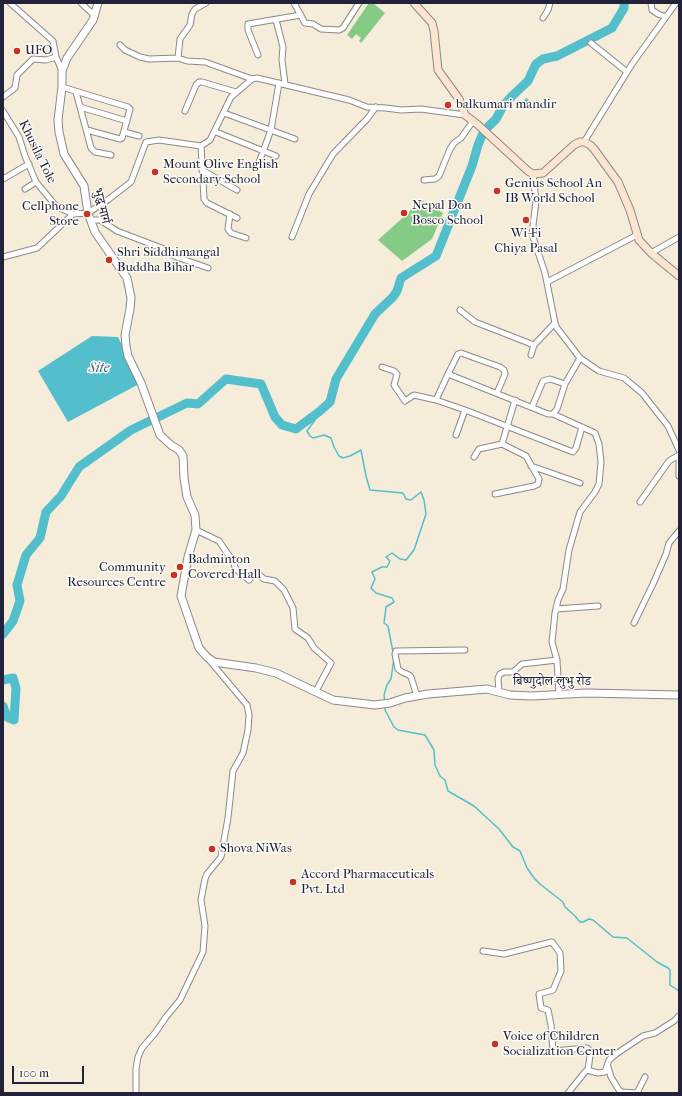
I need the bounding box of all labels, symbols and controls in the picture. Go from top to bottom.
place label: UFO [25,43,52,59]
marker: UFO [12,46,22,56]
place label: balkumari mandir [456,97,556,113]
marker: balkumari mandir [443,100,453,110]
street label: Khusila Tole [15,118,59,186]
place label: Mount Olive English Secondary School [163,157,278,188]
marker: Mount Olive English Secondary School [150,167,160,177]
place label: Genius School An IB World School [505,176,602,207]
marker: Genius School An IB World School [492,186,502,196]
street label: भुद्ध मार्ग [89,187,113,225]
place label: Nepal Don Bosco School [412,198,483,229]
place label: Cellphone Store [22,199,79,230]
marker: Nepal Don Bosco School [399,208,409,218]
marker: Cellphone Store [82,209,92,219]
marker: Wi-Fi Chiya Pasal [521,215,531,225]
place label: Wi-Fi Chiya Pasal [494,226,558,257]
place label: Shri Siddhimangal Buddha Bihar [117,245,220,276]
marker: Shri Siddhimangal Buddha Bihar [104,255,114,265]
water label: Site [89,361,109,377]
place label: Badminton Covered Hall [188,552,261,583]
place label: Community Resources Centre [67,560,166,591]
marker: Badminton Covered Hall [175,562,185,572]
marker: Community Resources Centre [169,570,179,580]
street label: बिष्णुदोल-लुभु रोड [513,674,591,690]
place label: Shova NiWas [220,841,292,857]
marker: Shova NiWas [207,844,217,854]
place label: Accord Pharmaceuticals Pvt. Ltd [301,867,434,898]
marker: Accord Pharmaceuticals Pvt. Ltd [288,877,298,887]
place label: Voice of Children Socialization Center [503,1029,616,1060]
marker: Voice of Children Socialization Center [490,1039,500,1049]
scale bar [14,1058,86,1084]
text: 100 m [19,1066,49,1080]

